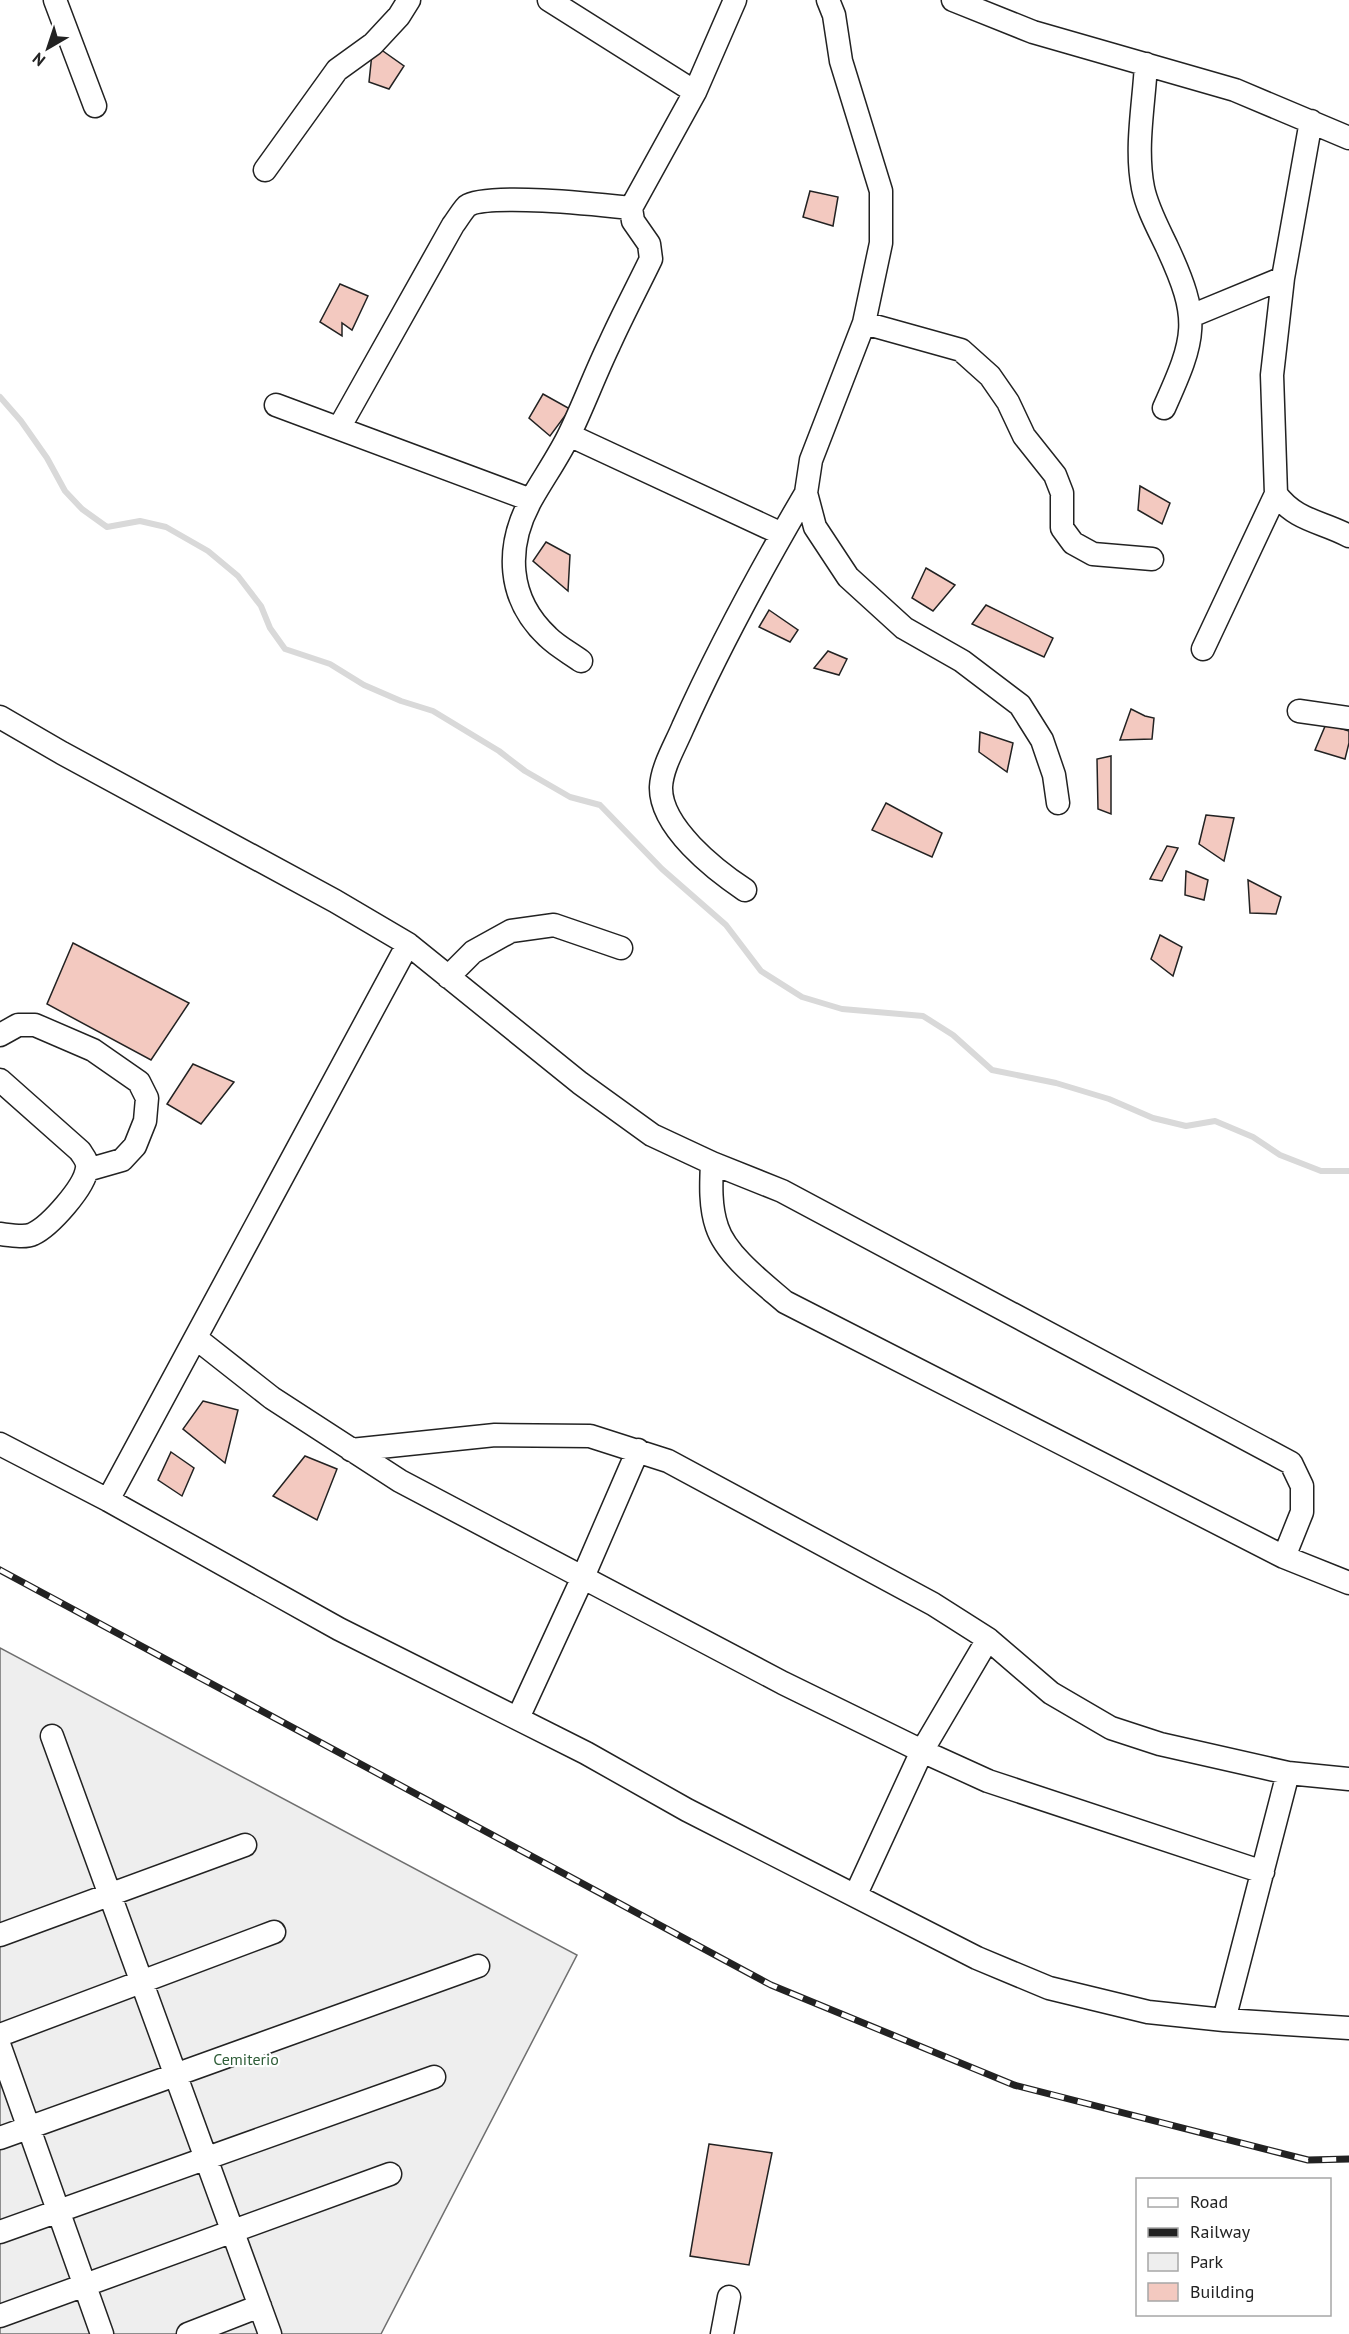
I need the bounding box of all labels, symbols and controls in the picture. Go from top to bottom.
north arrow [18,18,78,78]
text: N [28,49,49,71]
park label: Cemiterio [213,2049,279,2069]
legend [1136,2178,1331,2316]
text: Road [1190,2190,1228,2213]
text: Railway [1190,2220,1251,2243]
text: Park [1190,2250,1223,2273]
text: Building [1190,2280,1254,2303]

